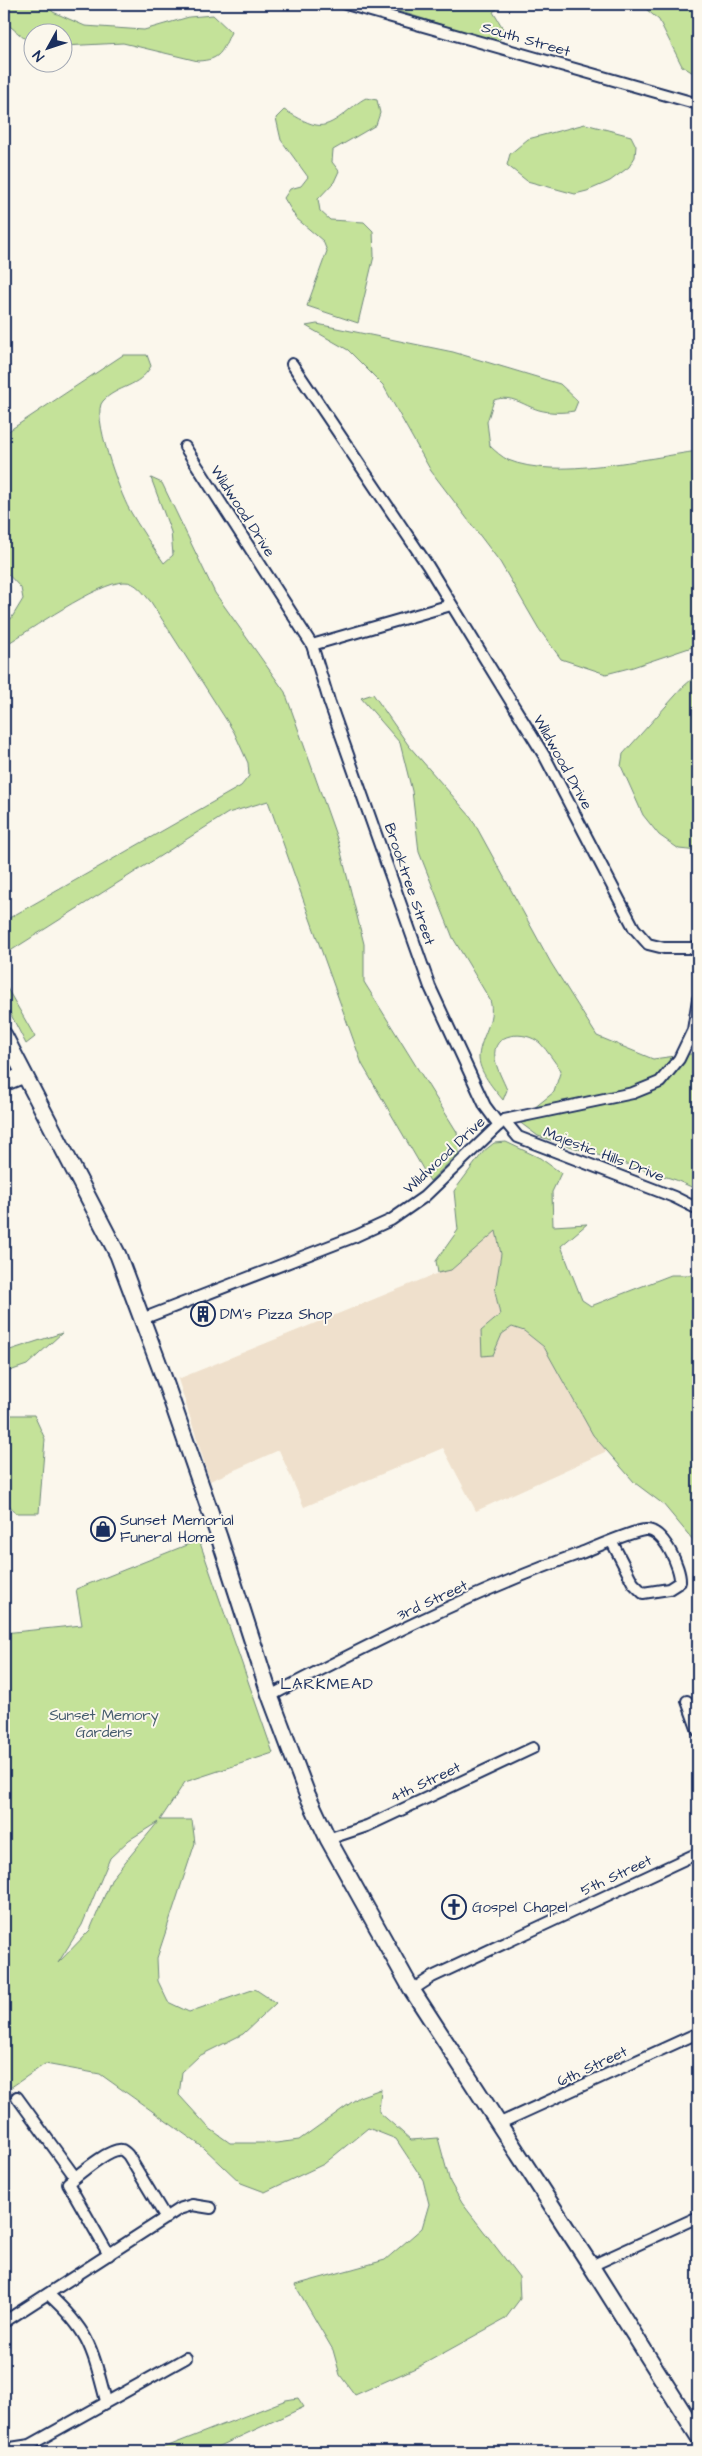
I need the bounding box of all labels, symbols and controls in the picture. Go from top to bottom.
street label: South Street [479,17,573,62]
north arrow [22,22,72,72]
text: N [28,46,49,66]
street label: Wildwood Drive [205,461,280,561]
street label: Wildwood Drive [528,711,597,813]
street label: Brooktree Street [379,820,440,948]
street label: Wildwood Drive [399,1112,490,1199]
street label: Majestic Hills Drive [540,1122,667,1187]
building icon: DM's Pizza Shop [190,1301,216,1327]
place label: DM's Pizza Shop [220,1304,332,1325]
place label: Sunset Memorial Funeral Home [120,1510,234,1548]
shop icon: Sunset Memorial Funeral Home [90,1516,116,1542]
street label: 3rd Street [393,1575,471,1626]
district label: LARKMEAD [280,1673,374,1695]
park label: Sunset Memory Gardens [49,1705,159,1743]
street label: 4th Street [386,1757,464,1808]
street label: 5th Street [577,1850,655,1901]
church icon: Gospel Chapel [441,1894,467,1920]
place label: Gospel Chapel [472,1897,568,1918]
street label: 6th Street [554,2041,631,2092]

